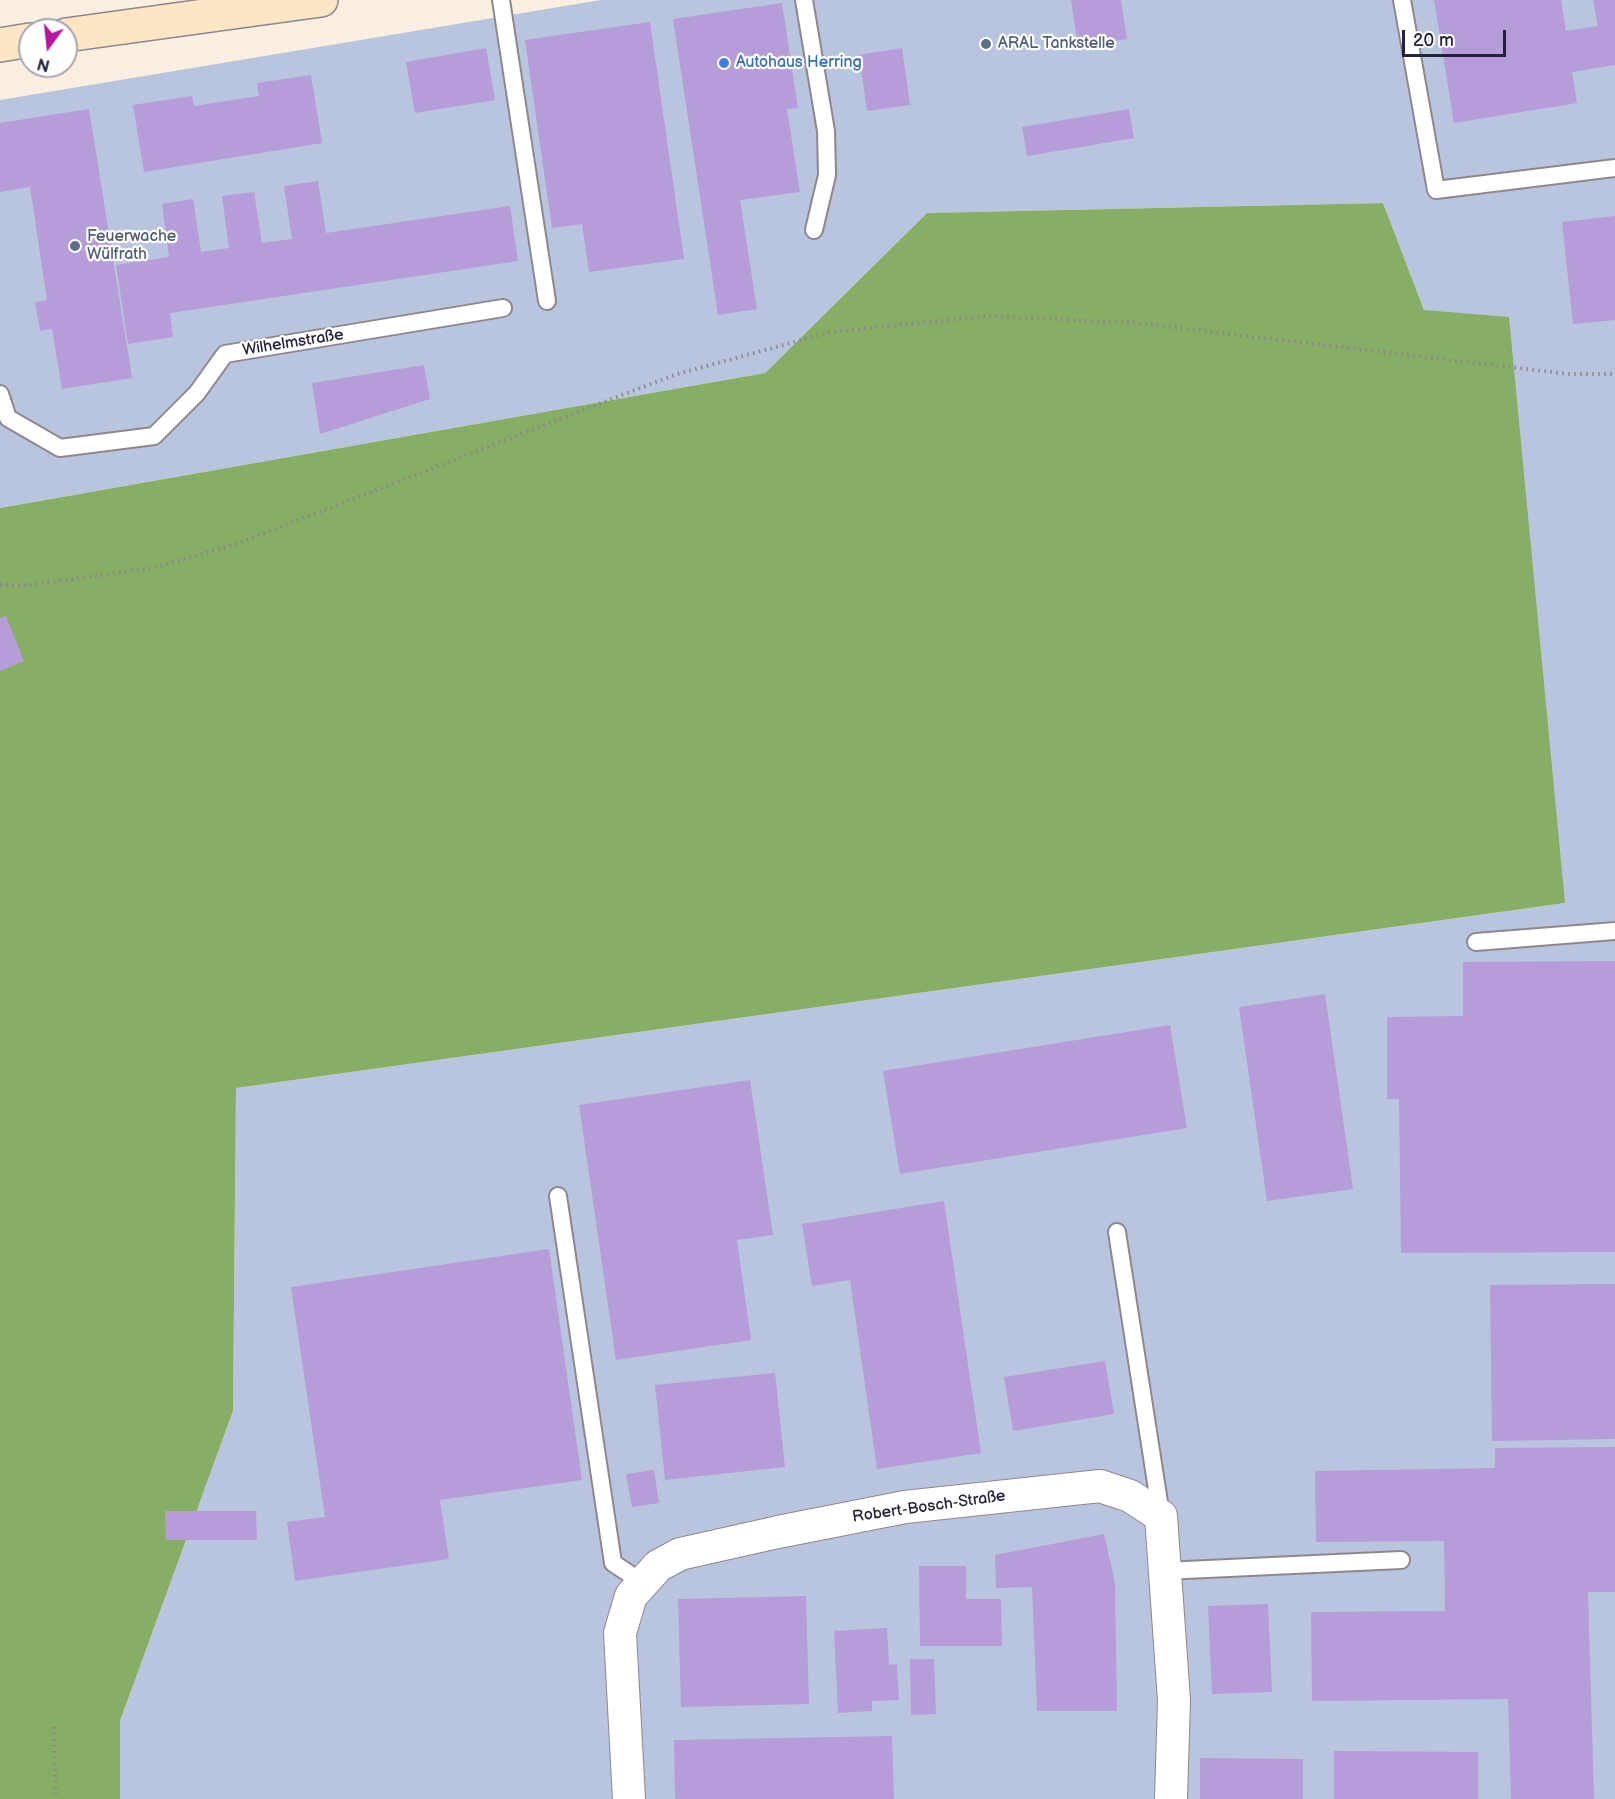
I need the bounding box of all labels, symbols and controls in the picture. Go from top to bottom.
north arrow [18,18,78,78]
scale bar [1405,18,1508,56]
text: 20 m [1413,30,1454,51]
place label: ARAL Tankstelle [998,34,1115,54]
marker: ARAL Tankstelle [979,37,993,51]
text: N [35,53,52,75]
place label: Autohaus Herring [736,53,862,73]
marker: Autohaus Herring [717,56,731,70]
place label: Feuerwache Wülfrath [87,227,176,265]
marker: Feuerwache Wülfrath [68,239,82,253]
street label: Wilhelmstraße [241,326,345,360]
street label: Robert-Bosch-Straße [851,1487,1007,1527]

